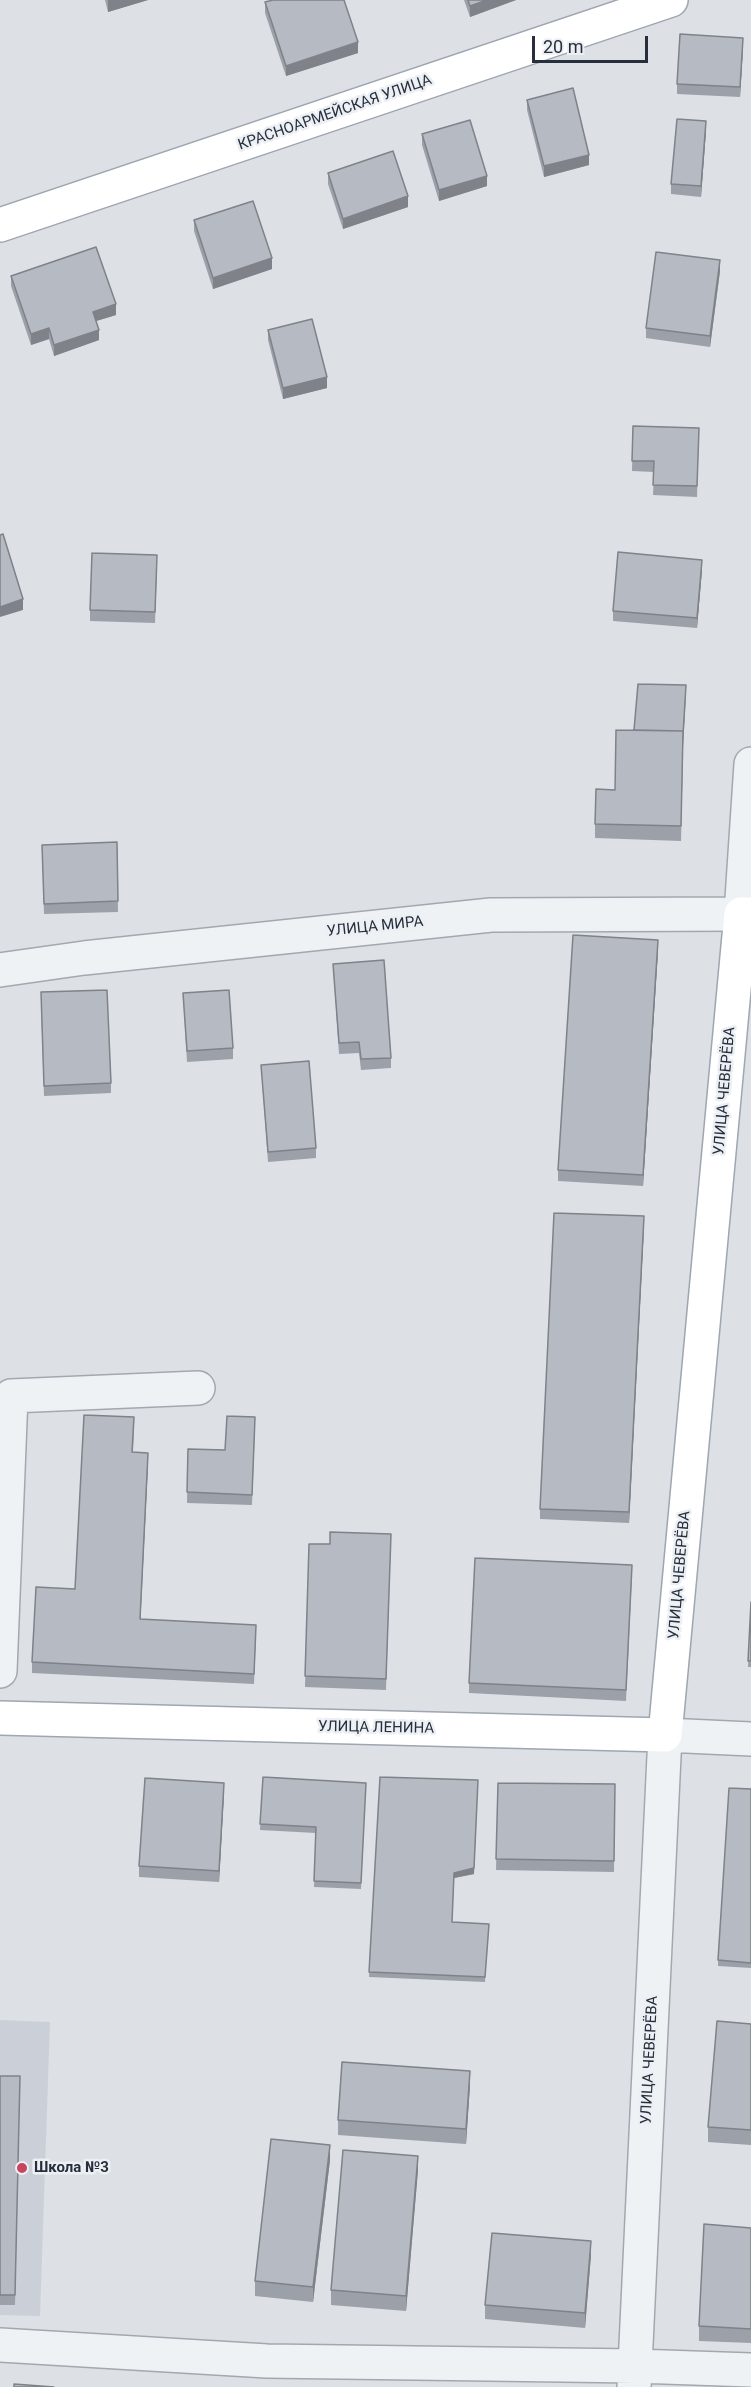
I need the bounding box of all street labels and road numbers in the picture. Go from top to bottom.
street label: КРАСНОАРМЕЙСКАЯ УЛИЦА [236,71,434,155]
street label: УЛИЦА МИРА [326,913,424,941]
street label: УЛИЦА ЧЕВЕРЁВА [710,1026,740,1156]
street label: УЛИЦА ЧЕВЕРЁВА [665,1510,695,1640]
street label: УЛИЦА ЛЕНИНА [318,1718,434,1738]
street label: УЛИЦА ЧЕВЕРЁВА [638,1995,662,2125]

